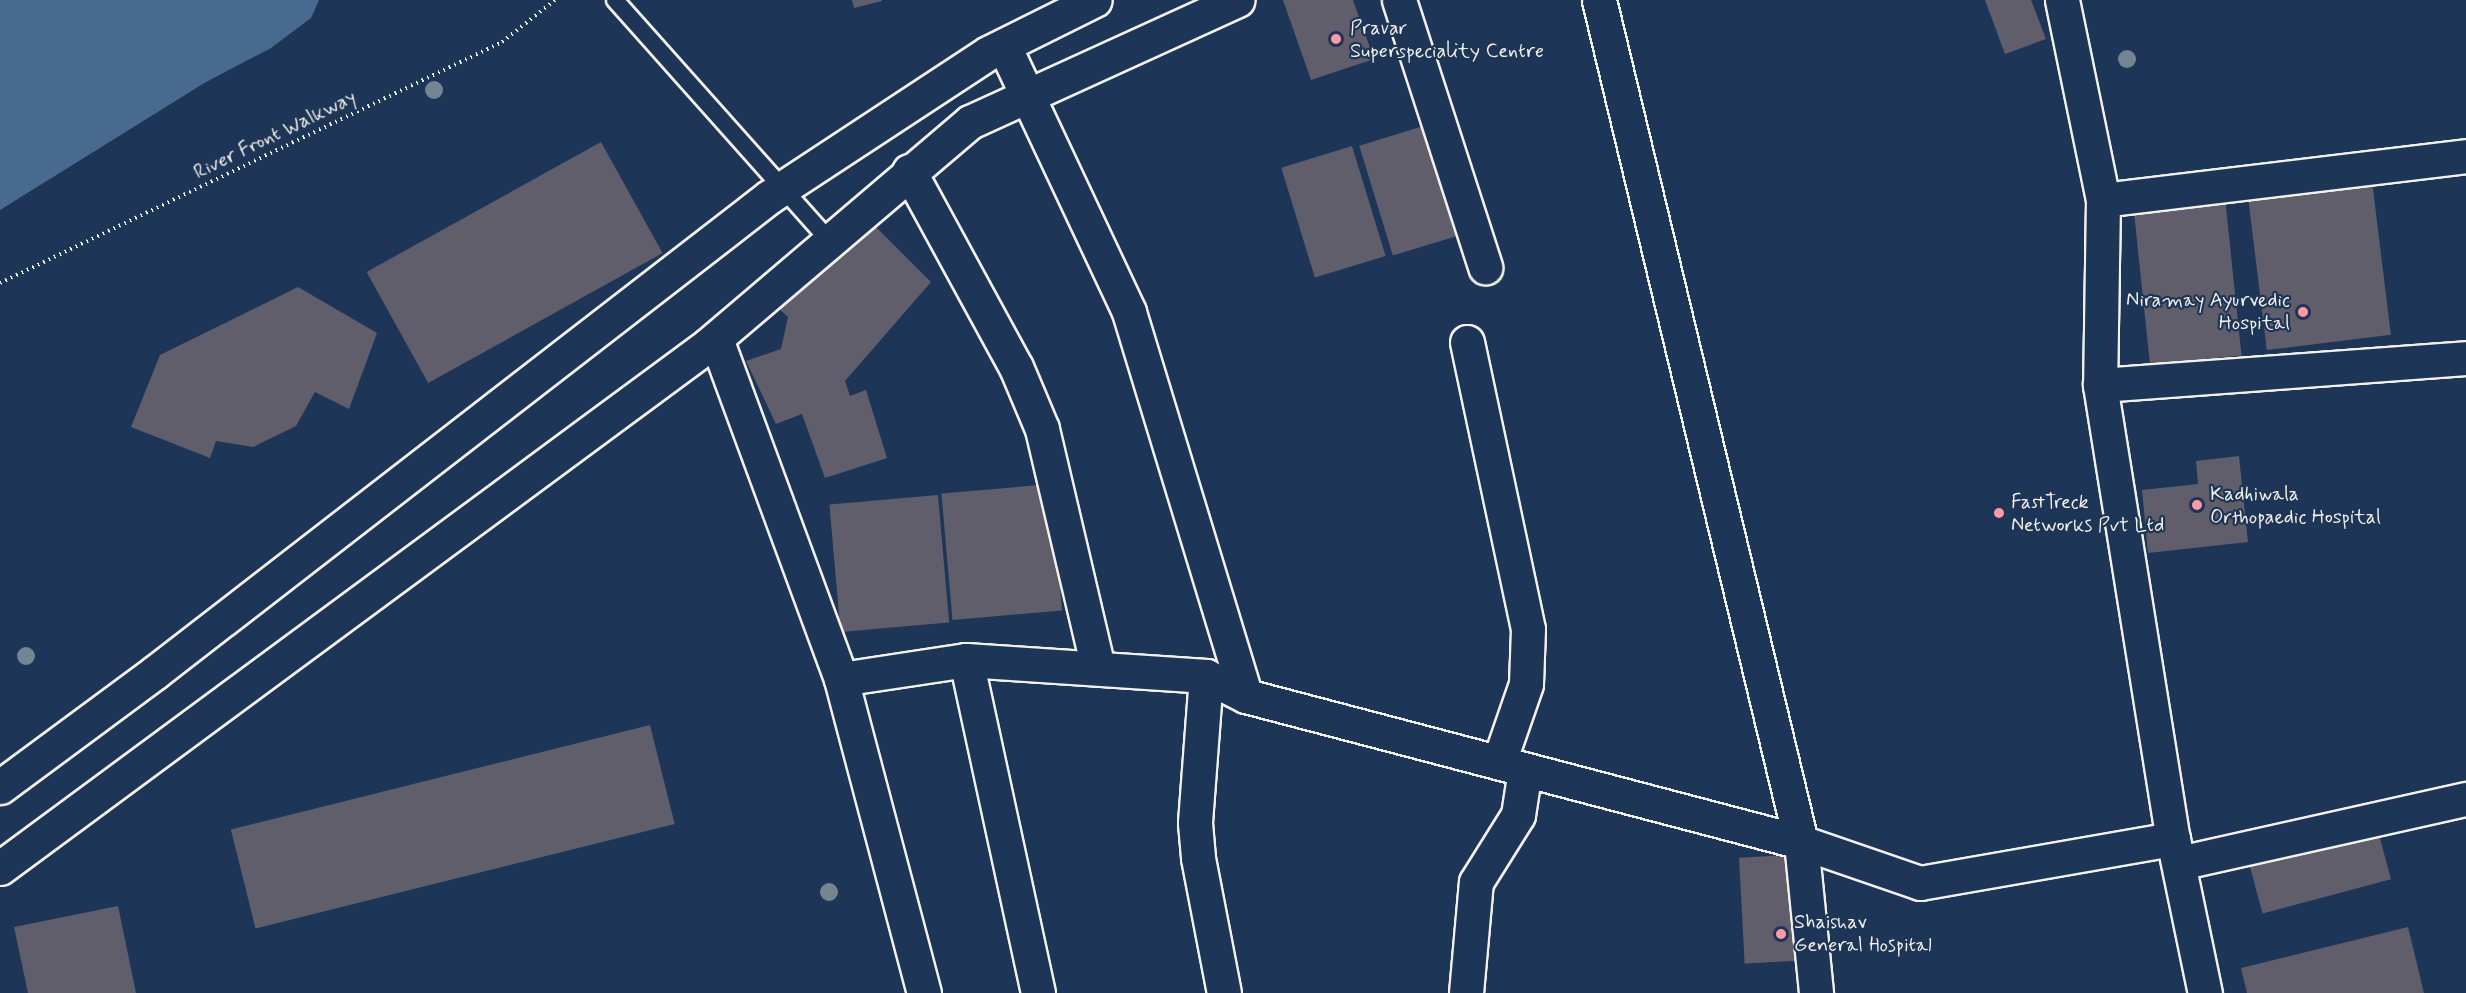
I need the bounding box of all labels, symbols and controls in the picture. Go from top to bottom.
place label: Pravar Superspeciality Centre [1350,16,1547,63]
marker: Pravar Superspeciality Centre [1327,30,1345,48]
street label: River Front Walkway [191,86,359,184]
place label: Niramay Ayurvedic Hospital [2128,288,2290,335]
marker: Niramay Ayurvedic Hospital [2294,303,2312,321]
place label: Kadhiwala Orthopaedic Hospital [2210,482,2383,529]
place label: FastTreck Networks Pvt Ltd [2011,490,2164,537]
marker: Kadhiwala Orthopaedic Hospital [2188,496,2206,514]
marker: FastTreck Networks Pvt Ltd [1992,506,2006,520]
place label: Shaishav General Hospital [1794,910,1940,957]
marker: Shaishav General Hospital [1772,925,1790,943]

